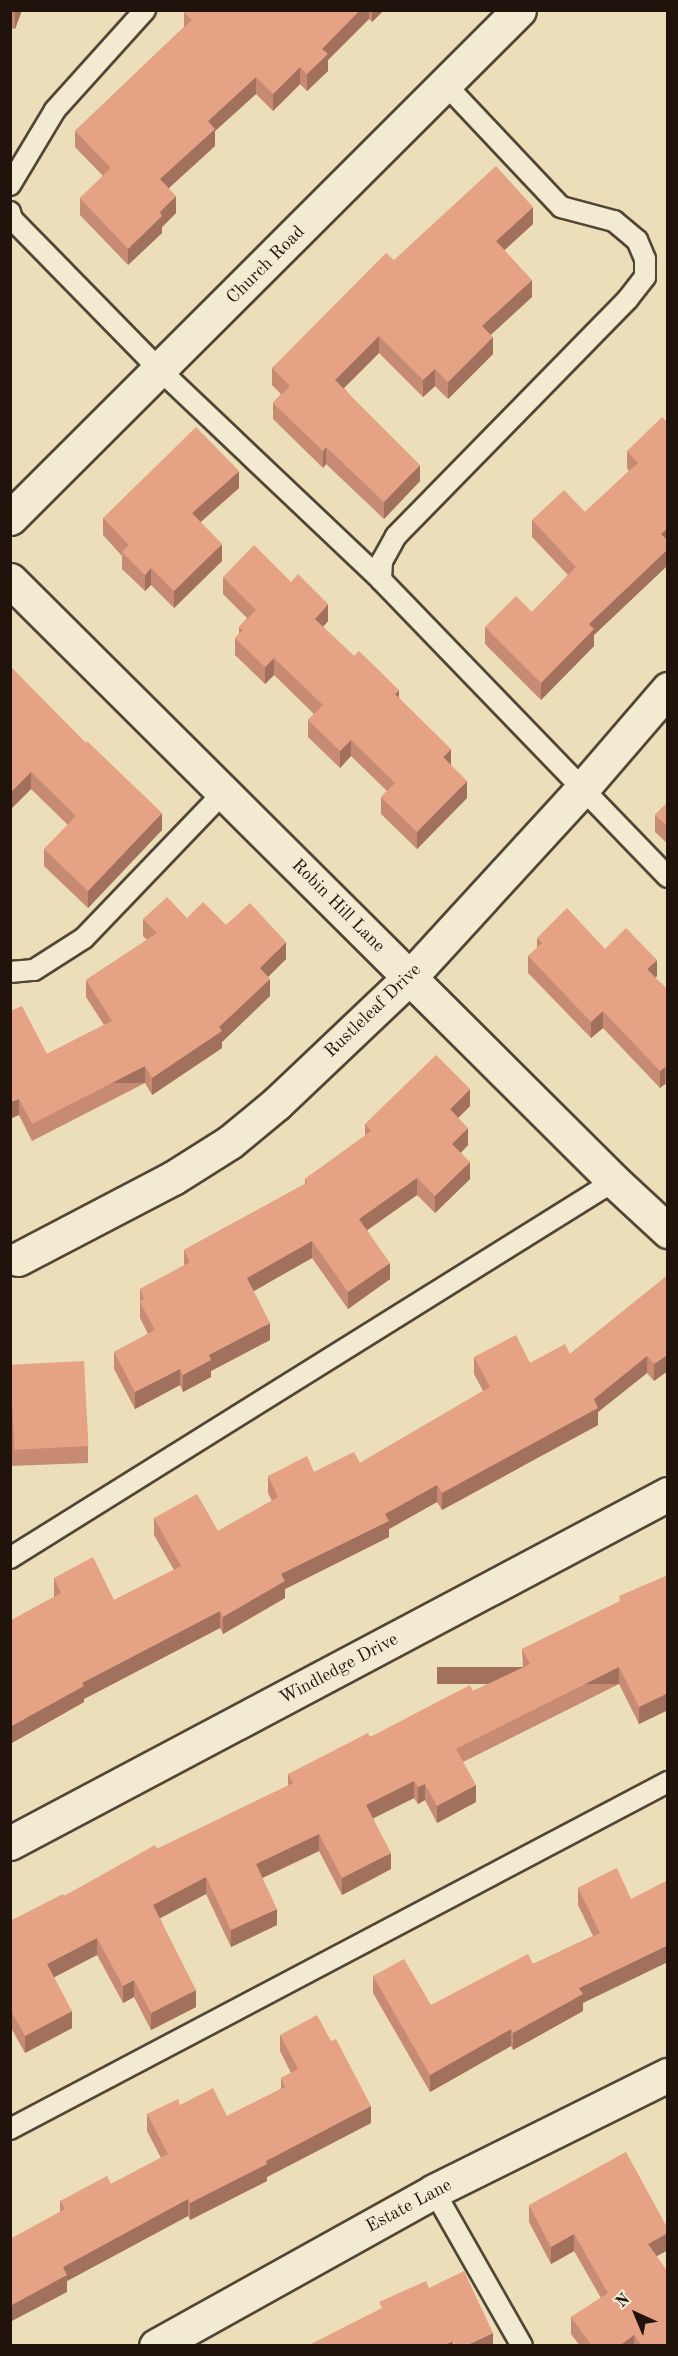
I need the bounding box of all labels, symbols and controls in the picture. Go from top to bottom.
street label: Church Road [222,221,310,309]
street label: Robin Hill Lane [287,855,389,957]
street label: Rustleleaf Drive [320,959,426,1063]
street label: Windledge Drive [276,1629,402,1709]
street label: Estate Lane [362,2174,456,2238]
north arrow [606,2284,666,2344]
text: N [614,2291,633,2311]

